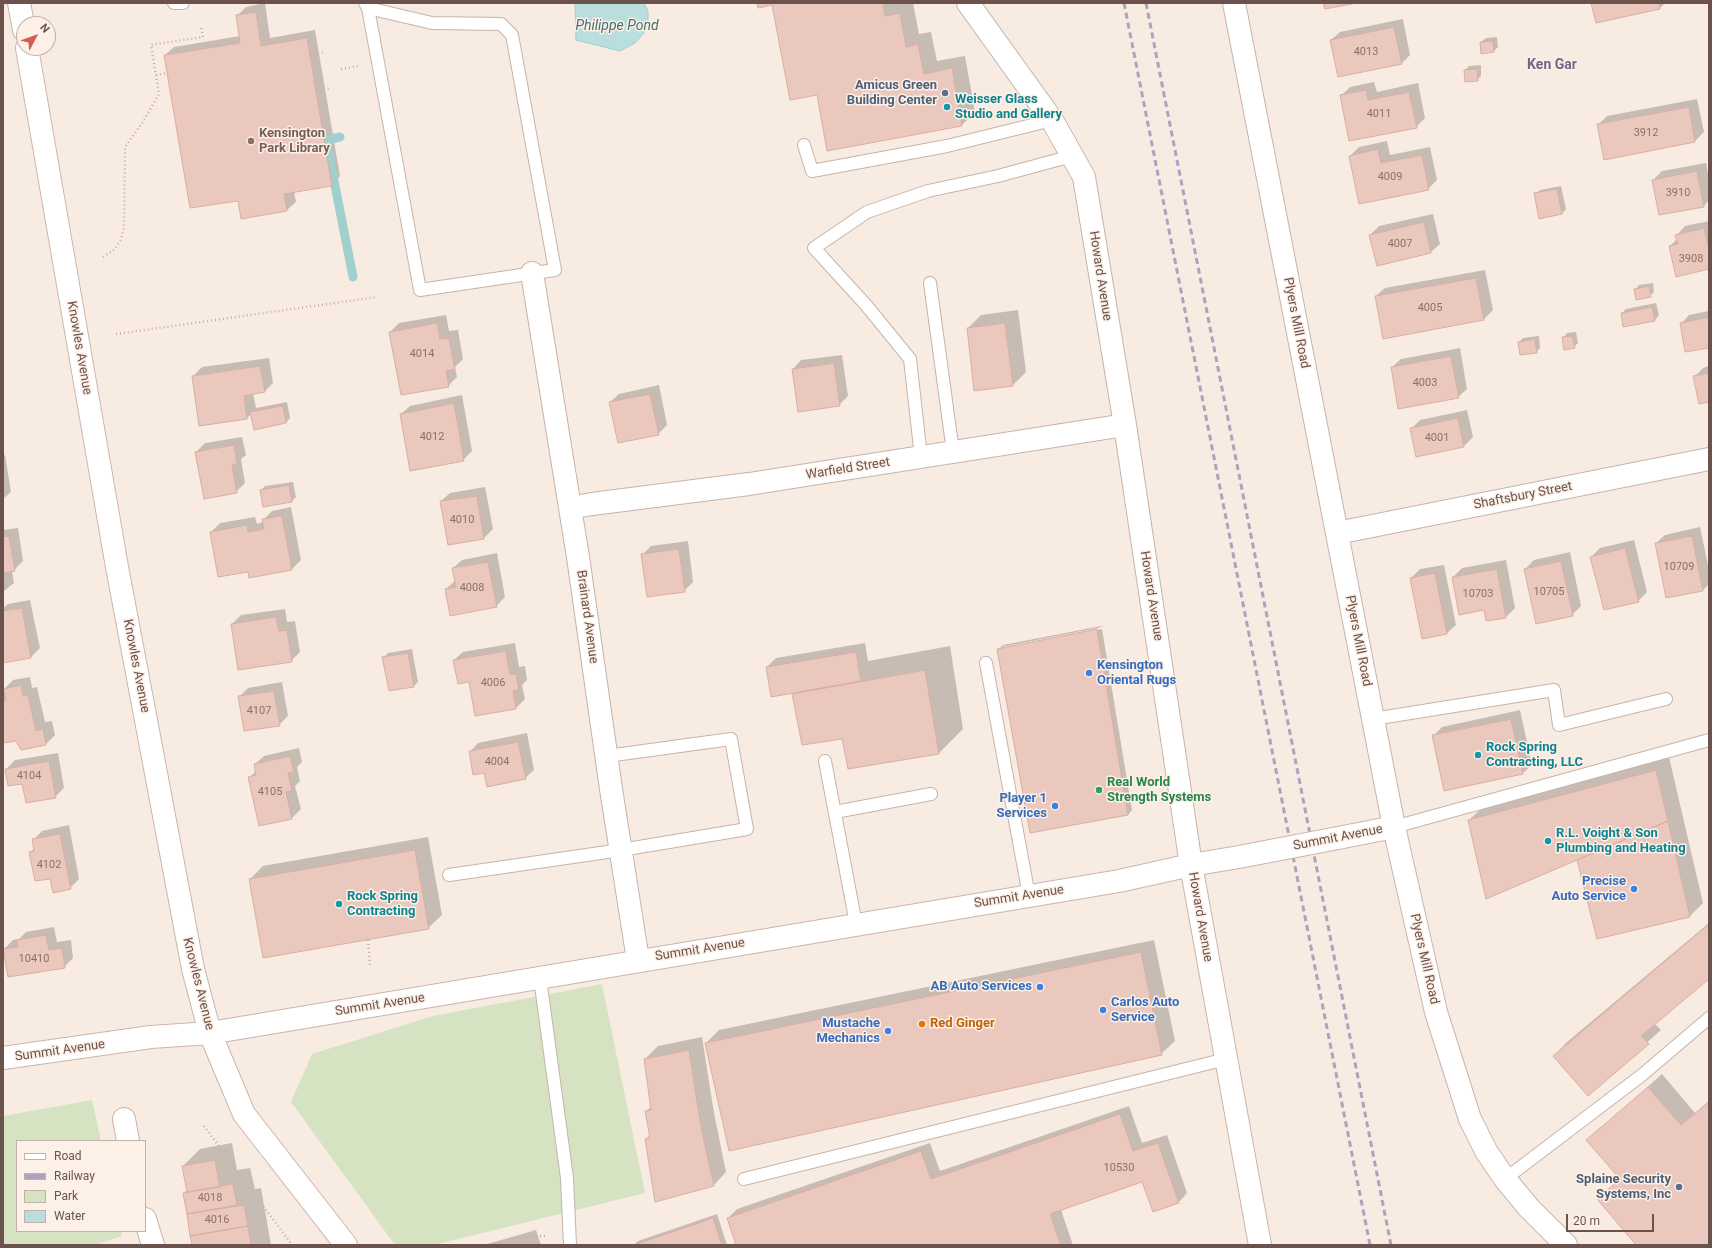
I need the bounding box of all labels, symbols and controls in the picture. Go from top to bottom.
north arrow [16,16,56,56]
water label: Philippe Pond [575,18,659,34]
text: N [37,21,52,36]
house number: 4013 [1354,45,1378,59]
district label: Ken Gar [1527,57,1577,73]
place label: Amicus Green Building Center [847,78,937,109]
marker: Amicus Green Building Center [940,88,950,98]
place label: Weisser Glass Studio and Gallery [955,92,1062,123]
marker: Weisser Glass Studio and Gallery [942,102,952,112]
house number: 4011 [1367,107,1391,121]
place label: Kensington Park Library [259,126,330,157]
house number: 3912 [1634,126,1658,140]
marker: Kensington Park Library [246,136,256,146]
house number: 4009 [1378,170,1402,184]
house number: 3910 [1666,186,1690,200]
street label: Howard Avenue [1085,230,1115,322]
house number: 4007 [1388,237,1412,251]
house number: 3908 [1679,252,1703,266]
street label: Plyers Mill Road [1280,276,1312,370]
street label: Knowles Avenue [63,300,95,396]
house number: 4005 [1418,301,1442,315]
house number: 4014 [410,347,434,361]
house number: 4003 [1413,376,1437,390]
house number: 4012 [420,430,444,444]
house number: 4001 [1425,431,1449,445]
street label: Warfield Street [805,455,891,483]
street label: Shaftsbury Street [1472,479,1574,513]
house number: 4010 [450,513,474,527]
street label: Howard Avenue [1136,550,1166,642]
house number: 10709 [1664,560,1694,574]
street label: Brainard Avenue [573,569,601,665]
house number: 4008 [460,581,484,595]
house number: 10705 [1534,585,1564,599]
house number: 10703 [1463,587,1493,601]
street label: Plyers Mill Road [1342,594,1374,688]
street label: Knowles Avenue [119,618,153,714]
place label: Kensington Oriental Rugs [1097,658,1176,689]
marker: Kensington Oriental Rugs [1084,668,1094,678]
house number: 4006 [481,676,505,690]
house number: 4107 [247,704,271,718]
place label: Rock Spring Contracting, LLC [1486,740,1583,771]
marker: Rock Spring Contracting, LLC [1473,750,1483,760]
house number: 4004 [485,755,509,769]
house number: 4104 [17,769,41,783]
place label: Real World Strength Systems [1107,775,1211,806]
house number: 4105 [258,785,282,799]
marker: Real World Strength Systems [1094,785,1104,795]
place label: Player 1 Services [997,791,1047,822]
marker: Player 1 Services [1050,801,1060,811]
street label: Summit Avenue [1292,822,1384,854]
place label: R.L. Voight & Son Plumbing and Heating [1556,826,1686,857]
marker: R.L. Voight & Son Plumbing and Heating [1543,836,1553,846]
house number: 4102 [37,858,61,872]
street label: Howard Avenue [1184,871,1216,963]
place label: Precise Auto Service [1552,874,1626,905]
street label: Summit Avenue [973,882,1065,912]
marker: Precise Auto Service [1629,884,1639,894]
place label: Rock Spring Contracting [347,889,418,920]
marker: Rock Spring Contracting [334,899,344,909]
street label: Plyers Mill Road [1406,912,1442,1006]
street label: Summit Avenue [654,935,746,965]
street label: Knowles Avenue [179,936,217,1032]
house number: 10410 [19,952,49,966]
place label: AB Auto Services [931,979,1032,995]
marker: AB Auto Services [1035,982,1045,992]
street label: Summit Avenue [334,990,426,1020]
place label: Carlos Auto Service [1111,995,1179,1026]
marker: Carlos Auto Service [1098,1005,1108,1015]
place label: Mustache Mechanics [816,1016,880,1047]
place label: Red Ginger [930,1016,995,1032]
marker: Red Ginger [917,1019,927,1029]
marker: Mustache Mechanics [883,1026,893,1036]
street label: Summit Avenue [14,1037,106,1065]
legend [16,1140,146,1232]
text: Road [54,1149,82,1163]
house number: 10530 [1104,1161,1134,1175]
text: Railway [54,1169,95,1183]
place label: Splaine Security Systems, Inc [1576,1172,1671,1203]
marker: Splaine Security Systems, Inc [1674,1182,1684,1192]
text: Park [54,1189,78,1203]
house number: 4018 [198,1191,222,1205]
scale bar [1568,1206,1656,1232]
text: Water [54,1209,85,1223]
house number: 4016 [205,1213,229,1227]
text: 20 m [1573,1214,1600,1228]

